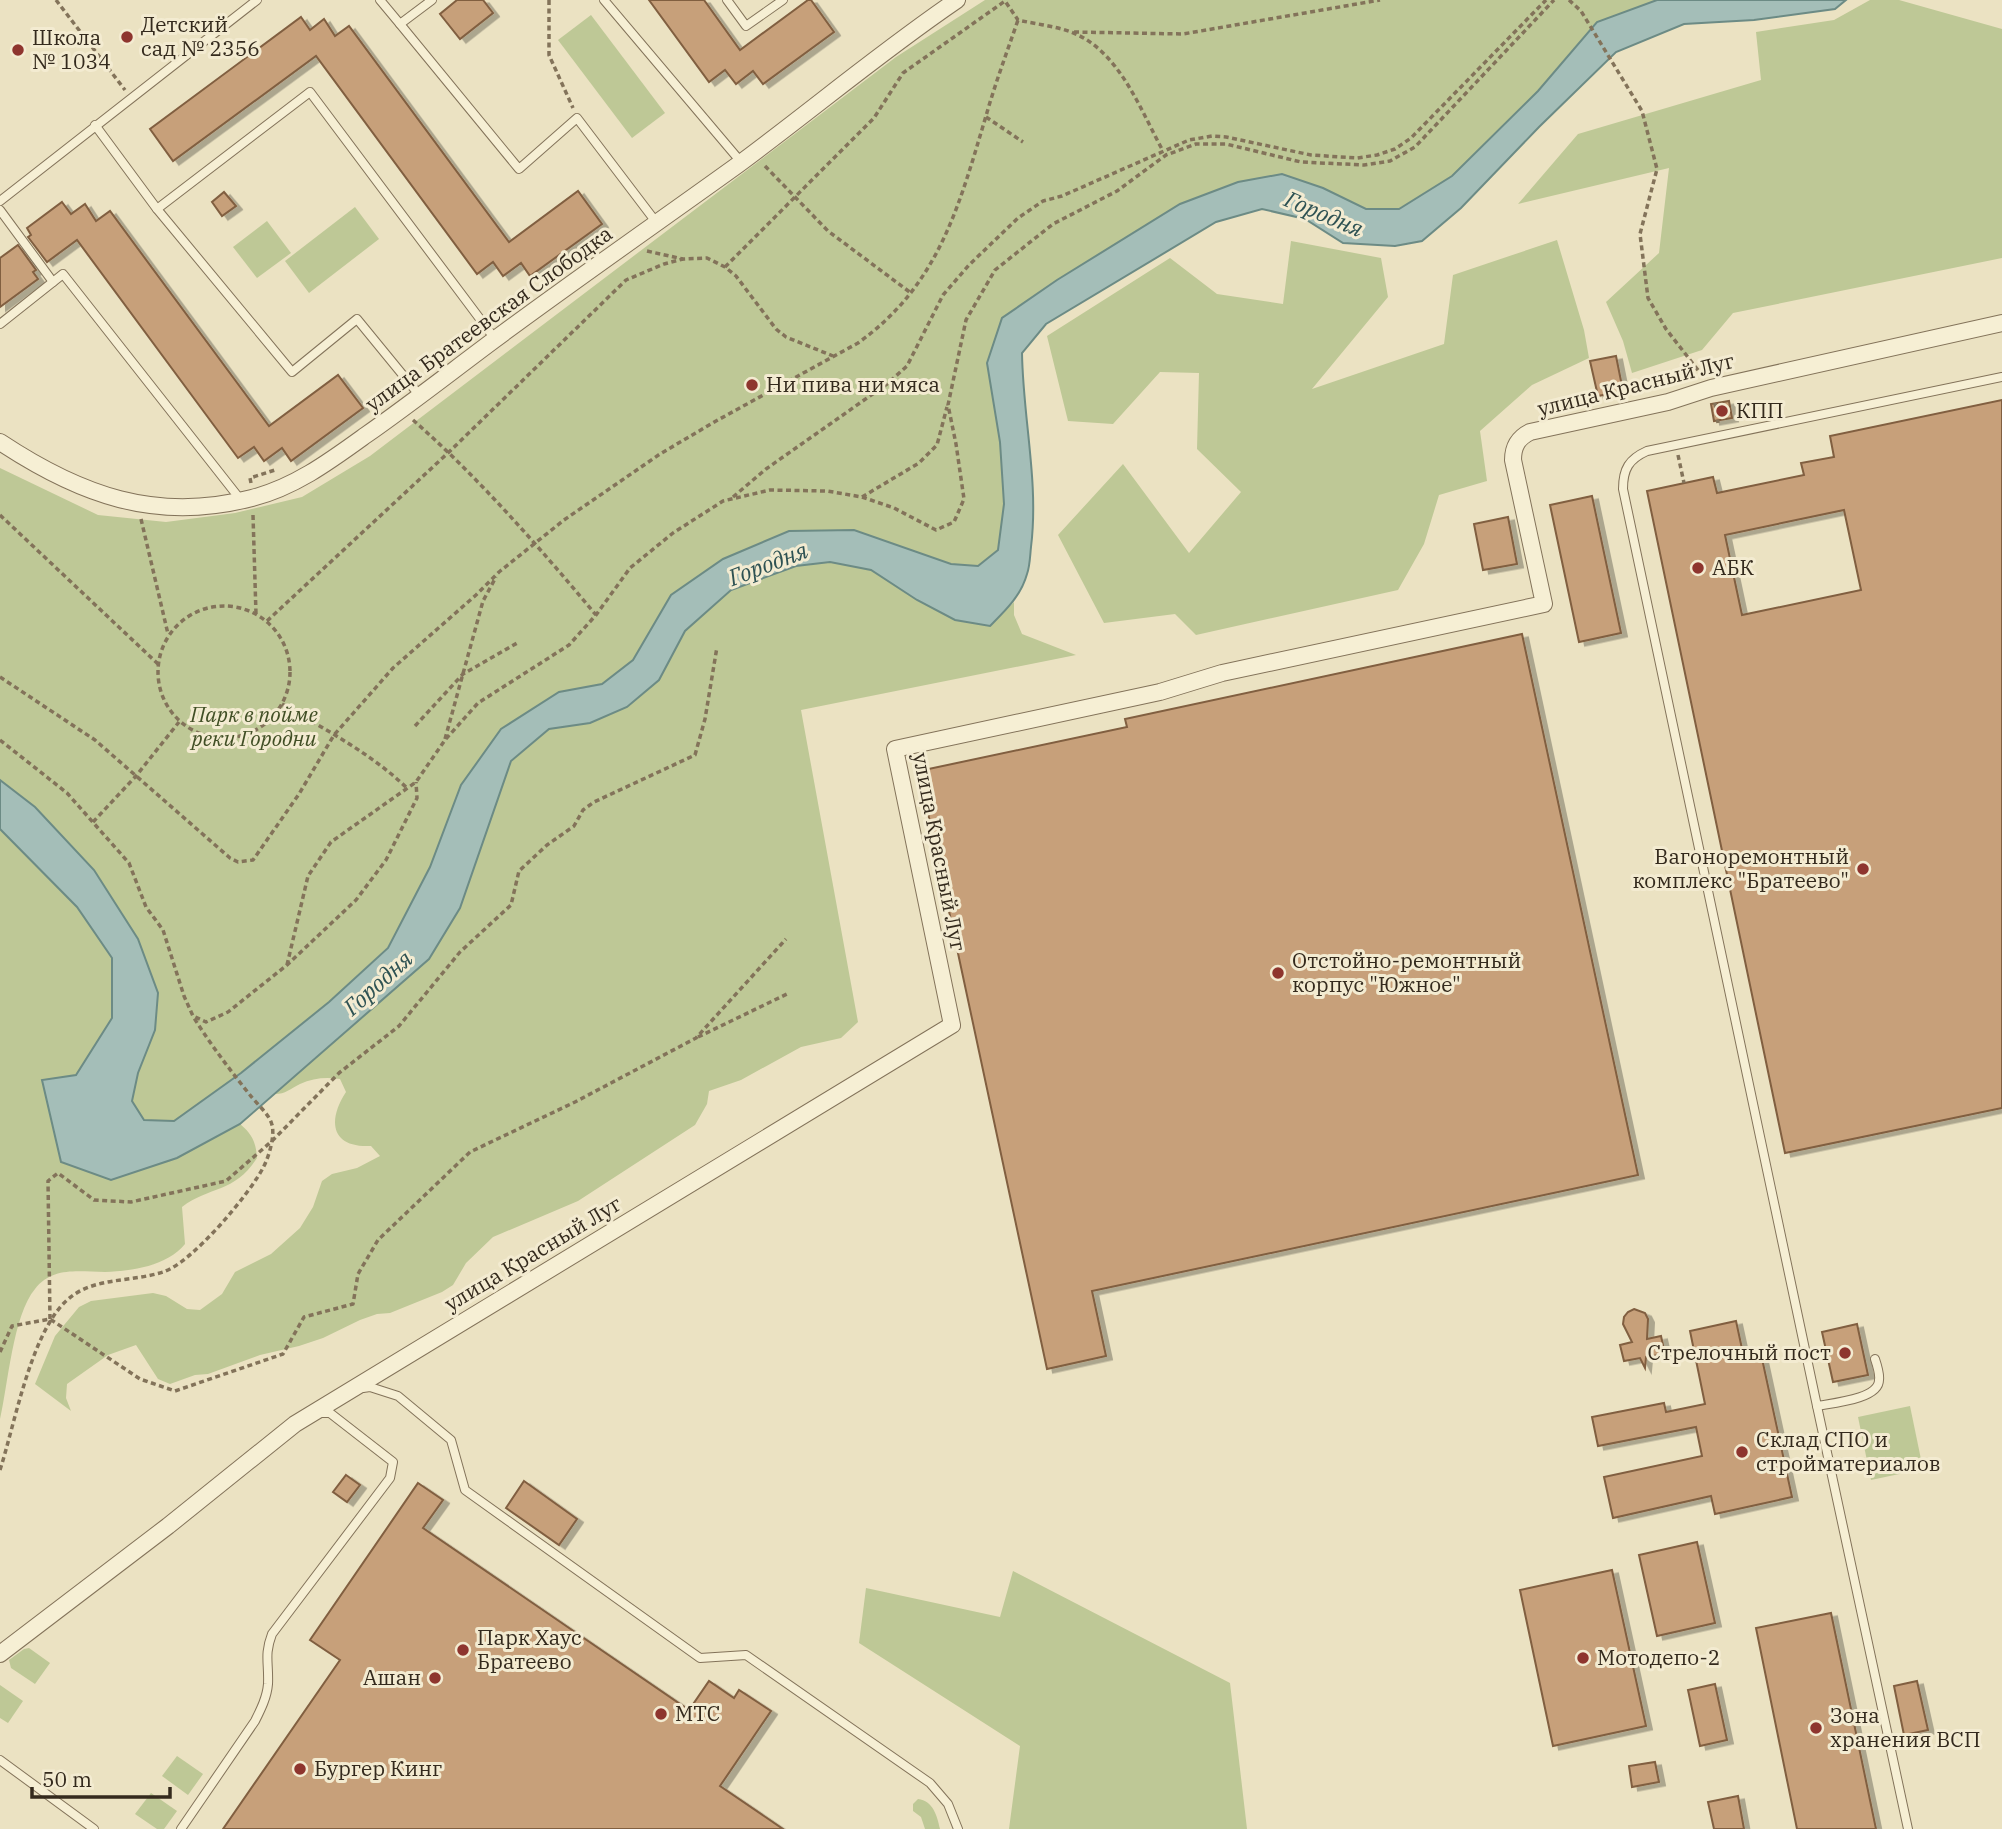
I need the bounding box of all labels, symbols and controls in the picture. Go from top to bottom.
place label: Детский сад № 2356 [141,10,260,62]
place label: Школа № 1034 [32,23,111,75]
marker: Детский сад № 2356 [119,29,135,45]
marker: Школа № 1034 [10,42,26,58]
water label: Городня [1280,183,1368,243]
street label: улица Братеевская Слободка [359,219,618,417]
street label: улица Красный Луг [1534,346,1737,422]
place label: Ни пива ни мяса [766,370,940,398]
marker: Ни пива ни мяса [744,377,760,393]
place label: КПП [1736,396,1783,424]
marker: КПП [1714,403,1730,419]
water label: Городня [723,534,812,592]
place label: АБК [1712,553,1754,581]
marker: АБК [1690,560,1706,576]
park label: Парк в пойме реки Городни [189,700,318,752]
street label: улица Красный Луг [907,750,973,954]
place label: Вагоноремонтный комплекс "Братеево" [1632,842,1849,894]
marker: Вагоноремонтный комплекс "Братеево" [1855,861,1871,877]
water label: Городня [336,943,418,1022]
place label: Отстойно-ремонтный корпус "Южное" [1292,946,1521,998]
marker: Отстойно-ремонтный корпус "Южное" [1270,965,1286,981]
street label: улица Красный Луг [439,1189,626,1317]
place label: Стрелочный пост [1647,1338,1831,1366]
marker: Стрелочный пост [1837,1345,1853,1361]
place label: Склад СПО и стройматериалов [1756,1425,1941,1477]
marker: Склад СПО и стройматериалов [1734,1444,1750,1460]
place label: Парк Хаус Братеево [477,1623,582,1675]
marker: Парк Хаус Братеево [455,1642,471,1658]
place label: Мотодепо-2 [1597,1643,1720,1671]
marker: Мотодепо-2 [1575,1650,1591,1666]
place label: Ашан [363,1663,421,1691]
marker: Ашан [427,1670,443,1686]
place label: МТС [675,1699,721,1727]
place label: Зона хранения ВСП [1830,1701,1980,1753]
marker: МТС [653,1706,669,1722]
marker: Зона хранения ВСП [1808,1720,1824,1736]
place label: Бургер Кинг [314,1754,442,1782]
scale bar [32,1756,170,1800]
marker: Бургер Кинг [292,1761,308,1777]
text: 50 m [42,1765,92,1793]

